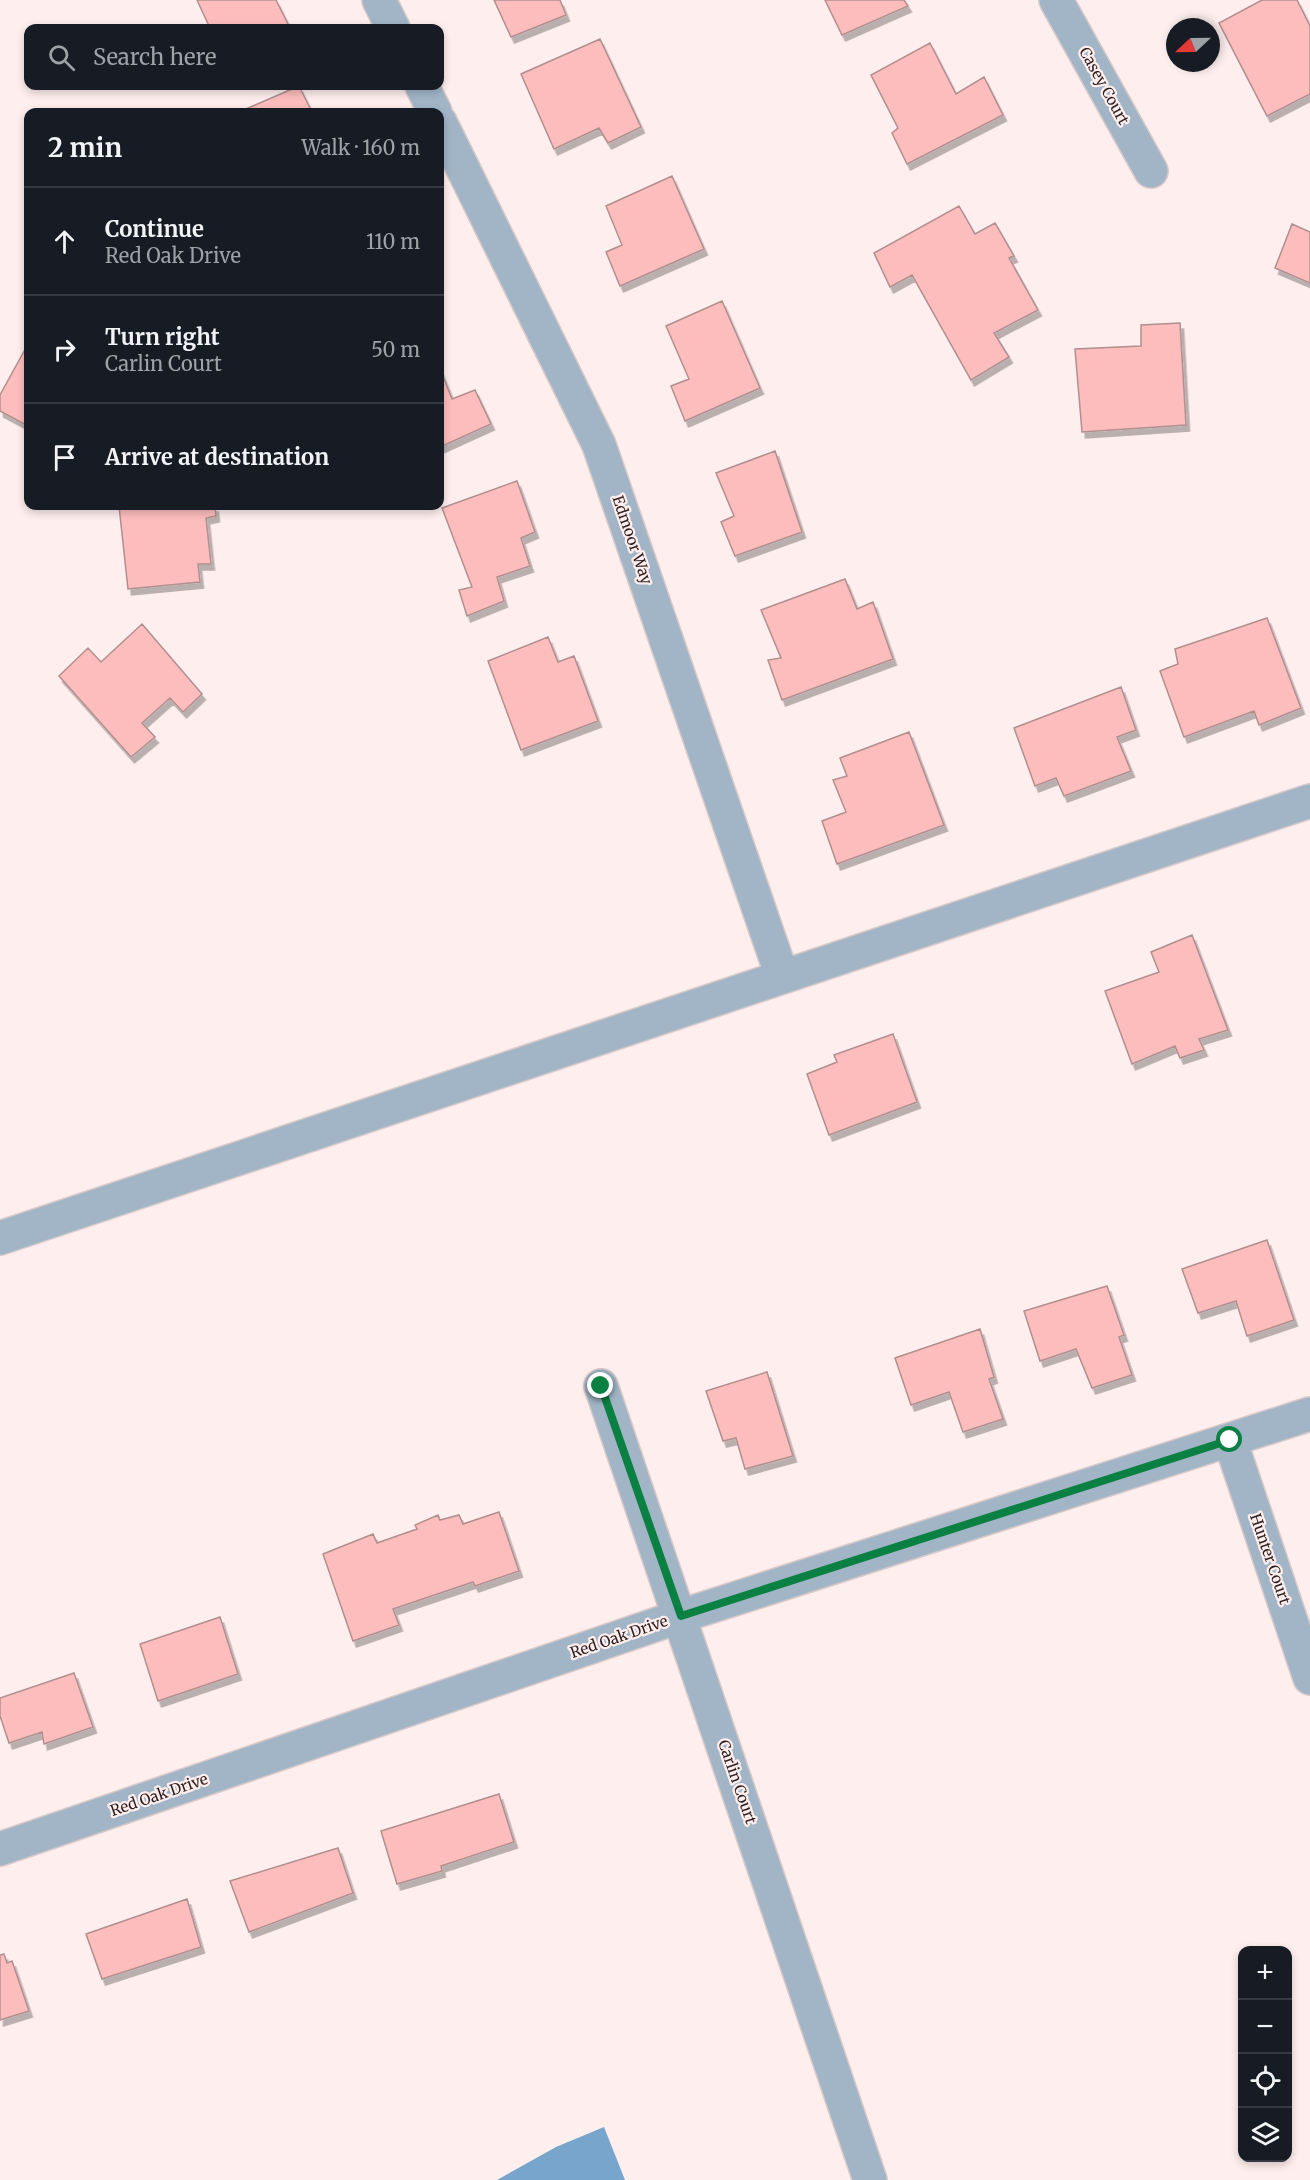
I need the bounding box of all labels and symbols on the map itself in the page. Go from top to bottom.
north arrow [1166,18,1220,72]
street label: Casey Court [1075,44,1134,128]
street label: Edmoor Way [608,493,657,587]
route end [587,1372,613,1398]
route start [1216,1426,1242,1452]
street label: Hunter Court [1246,1511,1295,1607]
street label: Red Oak Drive [568,1611,670,1662]
street label: Carlin Court [714,1737,761,1826]
street label: Red Oak Drive [108,1769,210,1820]

